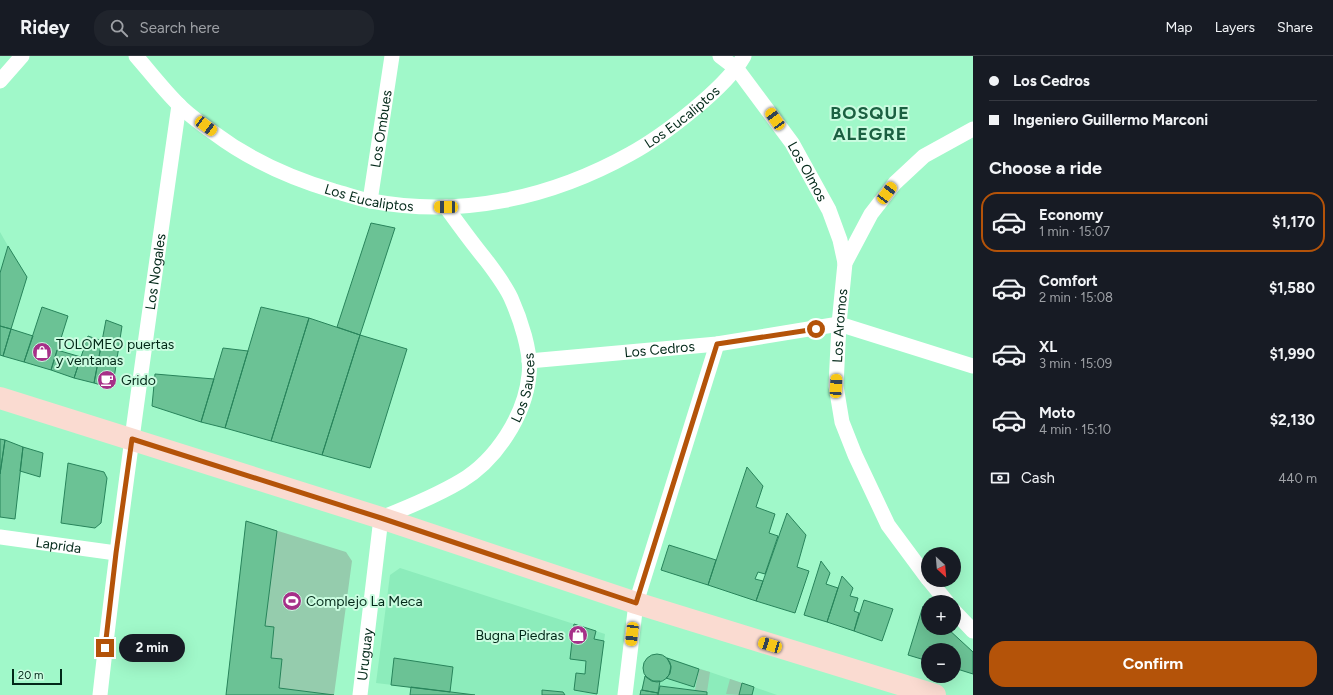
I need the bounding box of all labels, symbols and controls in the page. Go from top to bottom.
search box [94,10,374,46]
text: Ridey [20,16,70,39]
icon: search [108,17,130,39]
text: Search here [140,19,220,37]
text: Map [1165,19,1193,36]
text: Layers [1215,19,1255,36]
text: Share [1277,19,1313,36]
text: Los Cedros [1013,72,1090,90]
street label: Los Eucaliptos [641,82,724,152]
street label: Los Ombues [367,89,396,169]
district label: BOSQUE ALEGRE [830,102,910,145]
car [763,106,787,132]
text: Ingeniero Guillermo Marconi [1013,111,1208,129]
car [193,114,219,138]
street label: Los Olmos [784,139,831,205]
text: Choose a ride [989,157,1102,179]
car [875,180,899,206]
street label: Los Eucaliptos [322,181,414,215]
car [434,201,458,213]
icon: car [991,204,1027,240]
text: Economy [1039,206,1104,224]
text: $1,170 [1272,213,1315,231]
text: 1 min · 15:07 [1039,224,1110,239]
street label: Los Nogales [142,232,170,311]
icon: car [991,270,1027,306]
text: Comfort [1039,272,1098,290]
text: $1,580 [1269,279,1315,297]
street label: Los Aromos [829,288,851,363]
text: 2 min · 15:08 [1039,290,1113,305]
route start [807,320,825,338]
place label: TOLOMEO puertas y ventanas [56,336,174,369]
icon: car [991,336,1027,372]
street label: Los Cedros [624,338,696,361]
text: XL [1039,338,1057,356]
shop icon: TOLOMEO puertas y ventanas [31,341,53,363]
text: $1,990 [1269,345,1315,363]
street label: Los Sauces [508,352,539,425]
text: 3 min · 15:09 [1039,356,1112,371]
cafe icon: Grido [96,369,118,391]
place label: Grido [121,372,156,389]
car [829,374,843,398]
icon: car [991,402,1027,438]
text: Moto [1039,404,1075,422]
text: $2,130 [1270,411,1315,429]
text: 4 min · 15:10 [1039,422,1111,437]
icon: cash [989,467,1011,489]
text: Cash [1021,469,1055,487]
text: 440 m [1278,471,1317,486]
street label: Laprida [34,534,82,557]
north arrow [921,547,961,587]
map controls [921,547,961,683]
sports icon: Complejo La Meca [281,590,303,612]
place label: Complejo La Meca [306,593,423,610]
button: + [921,595,961,635]
car [625,621,639,647]
shop icon: Bugna Piedras [567,624,589,646]
street label: Uruguay [354,626,377,682]
place label: Bugna Piedras [475,627,564,644]
callout: 2 min [119,634,185,662]
car [757,636,783,654]
route end [96,639,114,657]
text: 2 min [136,640,168,655]
button: Confirm [989,641,1317,687]
button: − [921,643,961,683]
scale bar [12,667,62,686]
text: 20 m [18,669,43,682]

